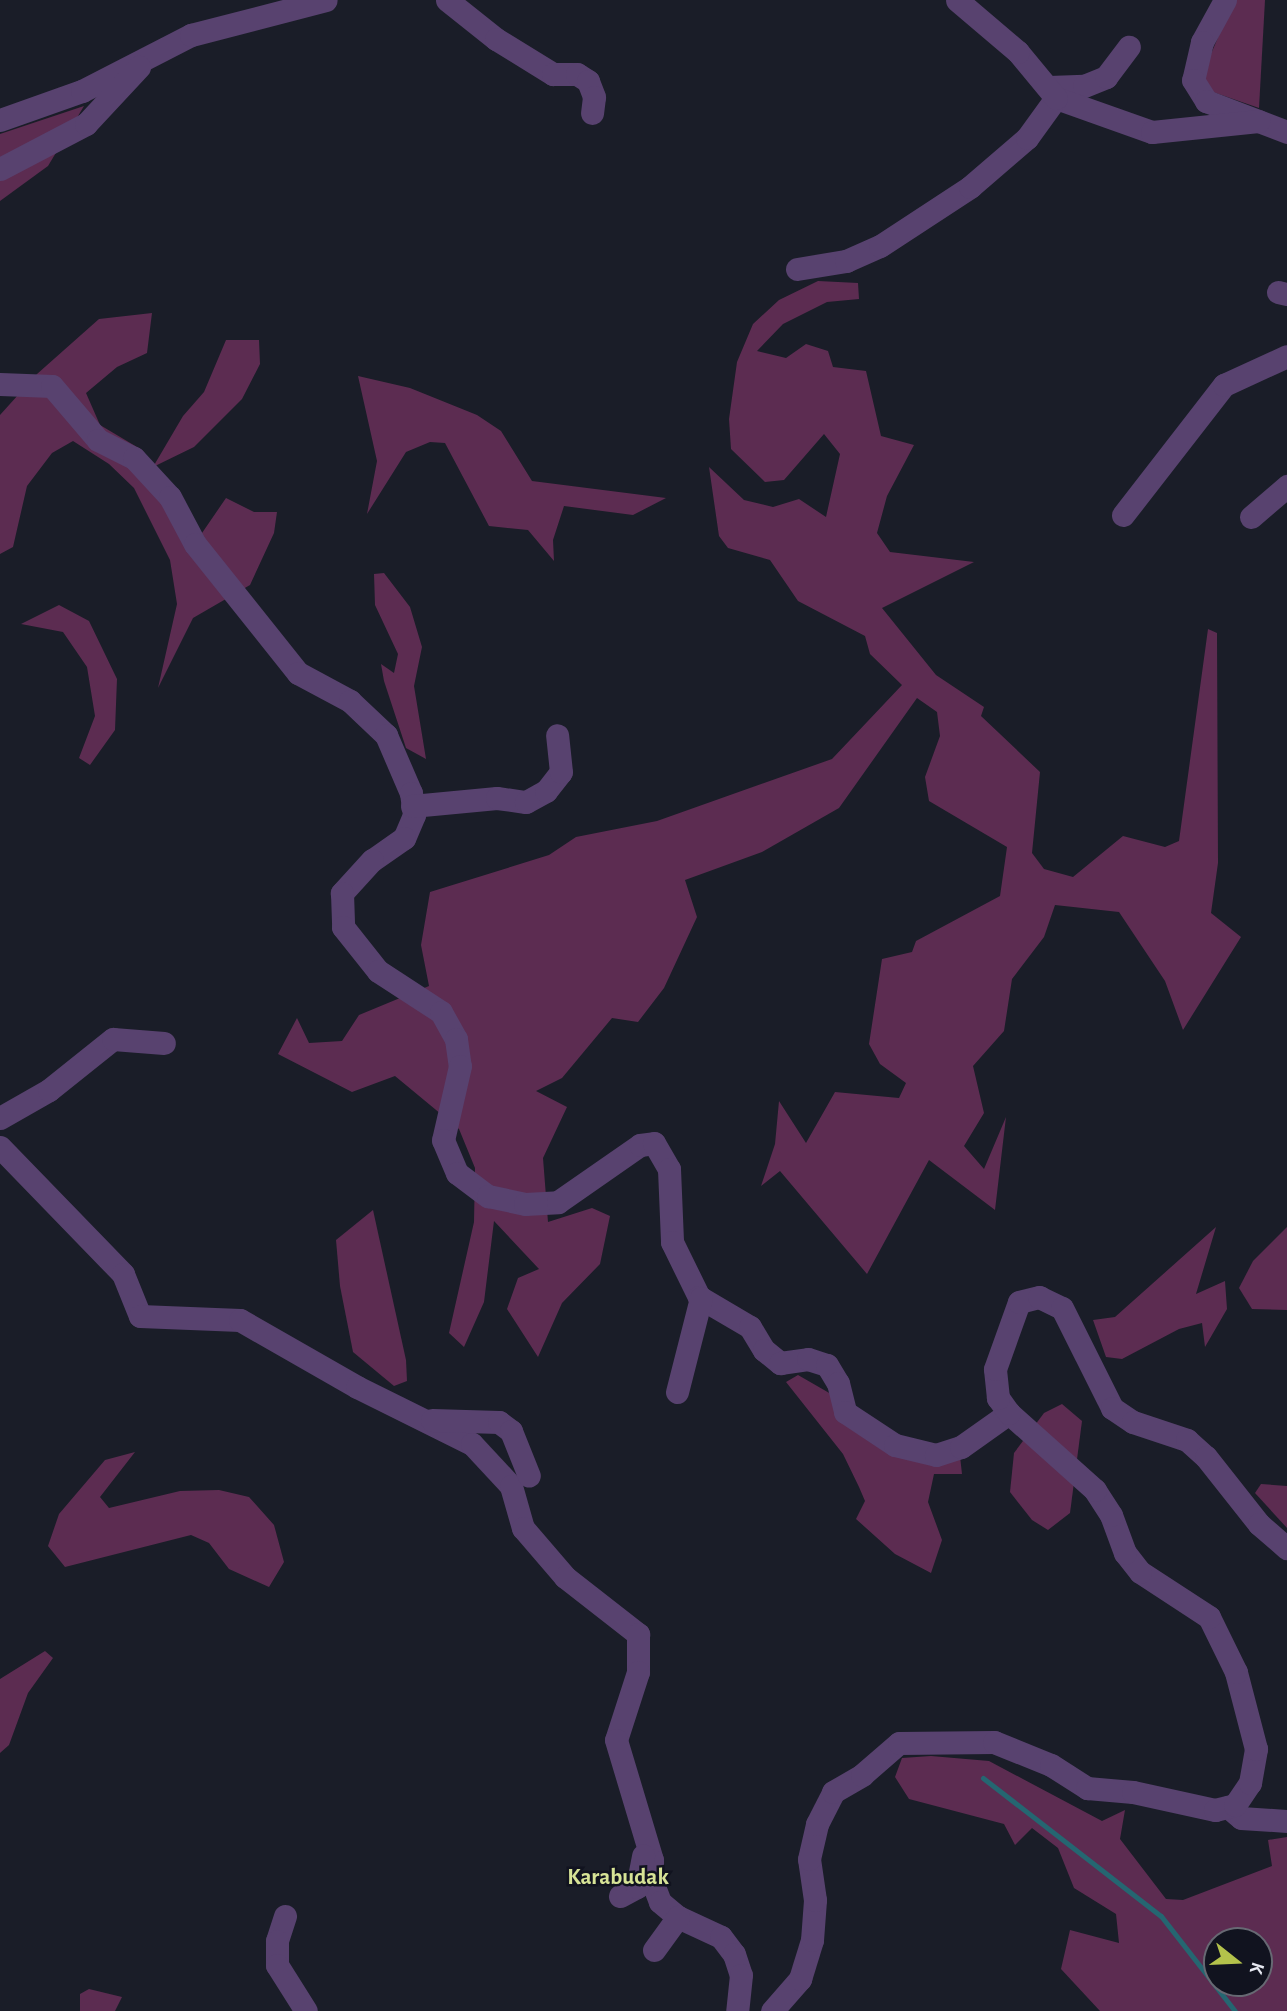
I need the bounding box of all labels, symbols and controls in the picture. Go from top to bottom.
district label: Karabudak [567,1864,669,1892]
north arrow [1203,1927,1273,1997]
text: K [1246,1960,1267,1976]

